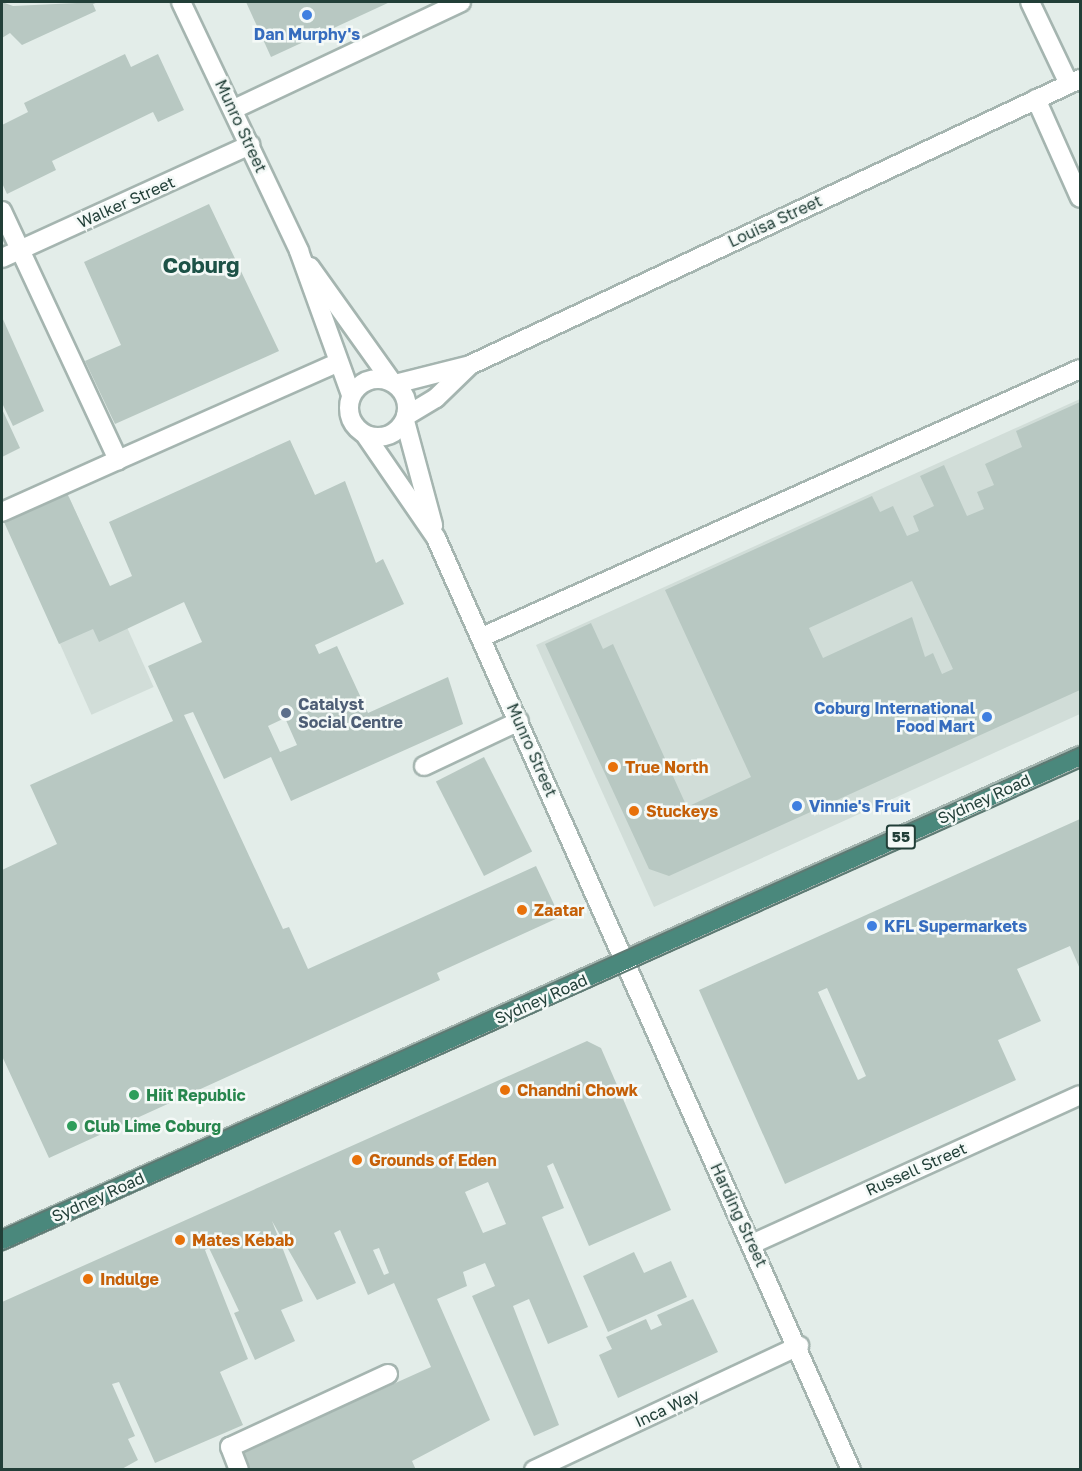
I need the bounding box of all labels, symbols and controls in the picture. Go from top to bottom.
marker: Dan Murphy's [300,8,314,22]
place label: Dan Murphy's [254,24,360,44]
street label: Munro Street [211,76,271,176]
street label: Walker Street [74,172,178,232]
street label: Louisa Street [725,191,825,251]
district label: Coburg [162,252,240,278]
place label: Catalyst Social Centre [298,694,403,732]
place label: Coburg International Food Mart [814,698,975,736]
street label: Munro Street [503,700,561,800]
marker: Catalyst Social Centre [279,706,293,720]
marker: Coburg International Food Mart [980,710,994,724]
place label: True North [625,757,708,777]
marker: True North [606,760,620,774]
street label: Sydney Road [935,770,1033,828]
place label: Vinnie's Fruit [809,796,911,816]
marker: Vinnie's Fruit [790,799,804,813]
place label: Stuckeys [646,801,718,821]
marker: Stuckeys [627,804,641,818]
road number: 55 [884,825,918,849]
place label: Zaatar [534,900,585,920]
marker: Zaatar [515,903,529,917]
place label: KFL Supermarkets [884,916,1027,936]
marker: KFL Supermarkets [865,919,879,933]
street label: Sydney Road [492,970,590,1028]
place label: Chandni Chowk [517,1080,638,1100]
marker: Chandni Chowk [498,1083,512,1097]
place label: Hiit Republic [146,1085,246,1105]
marker: Hiit Republic [127,1088,141,1102]
place label: Club Lime Coburg [84,1116,221,1136]
marker: Club Lime Coburg [65,1119,79,1133]
street label: Russell Street [863,1138,969,1200]
place label: Grounds of Eden [369,1150,497,1170]
marker: Grounds of Eden [350,1153,364,1167]
street label: Harding Street [707,1160,771,1270]
street label: Sydney Road [49,1168,147,1226]
place label: Mates Kebab [192,1230,294,1250]
marker: Mates Kebab [173,1233,187,1247]
place label: Indulge [100,1269,159,1289]
marker: Indulge [81,1272,95,1286]
street label: Inca Way [632,1385,702,1431]

